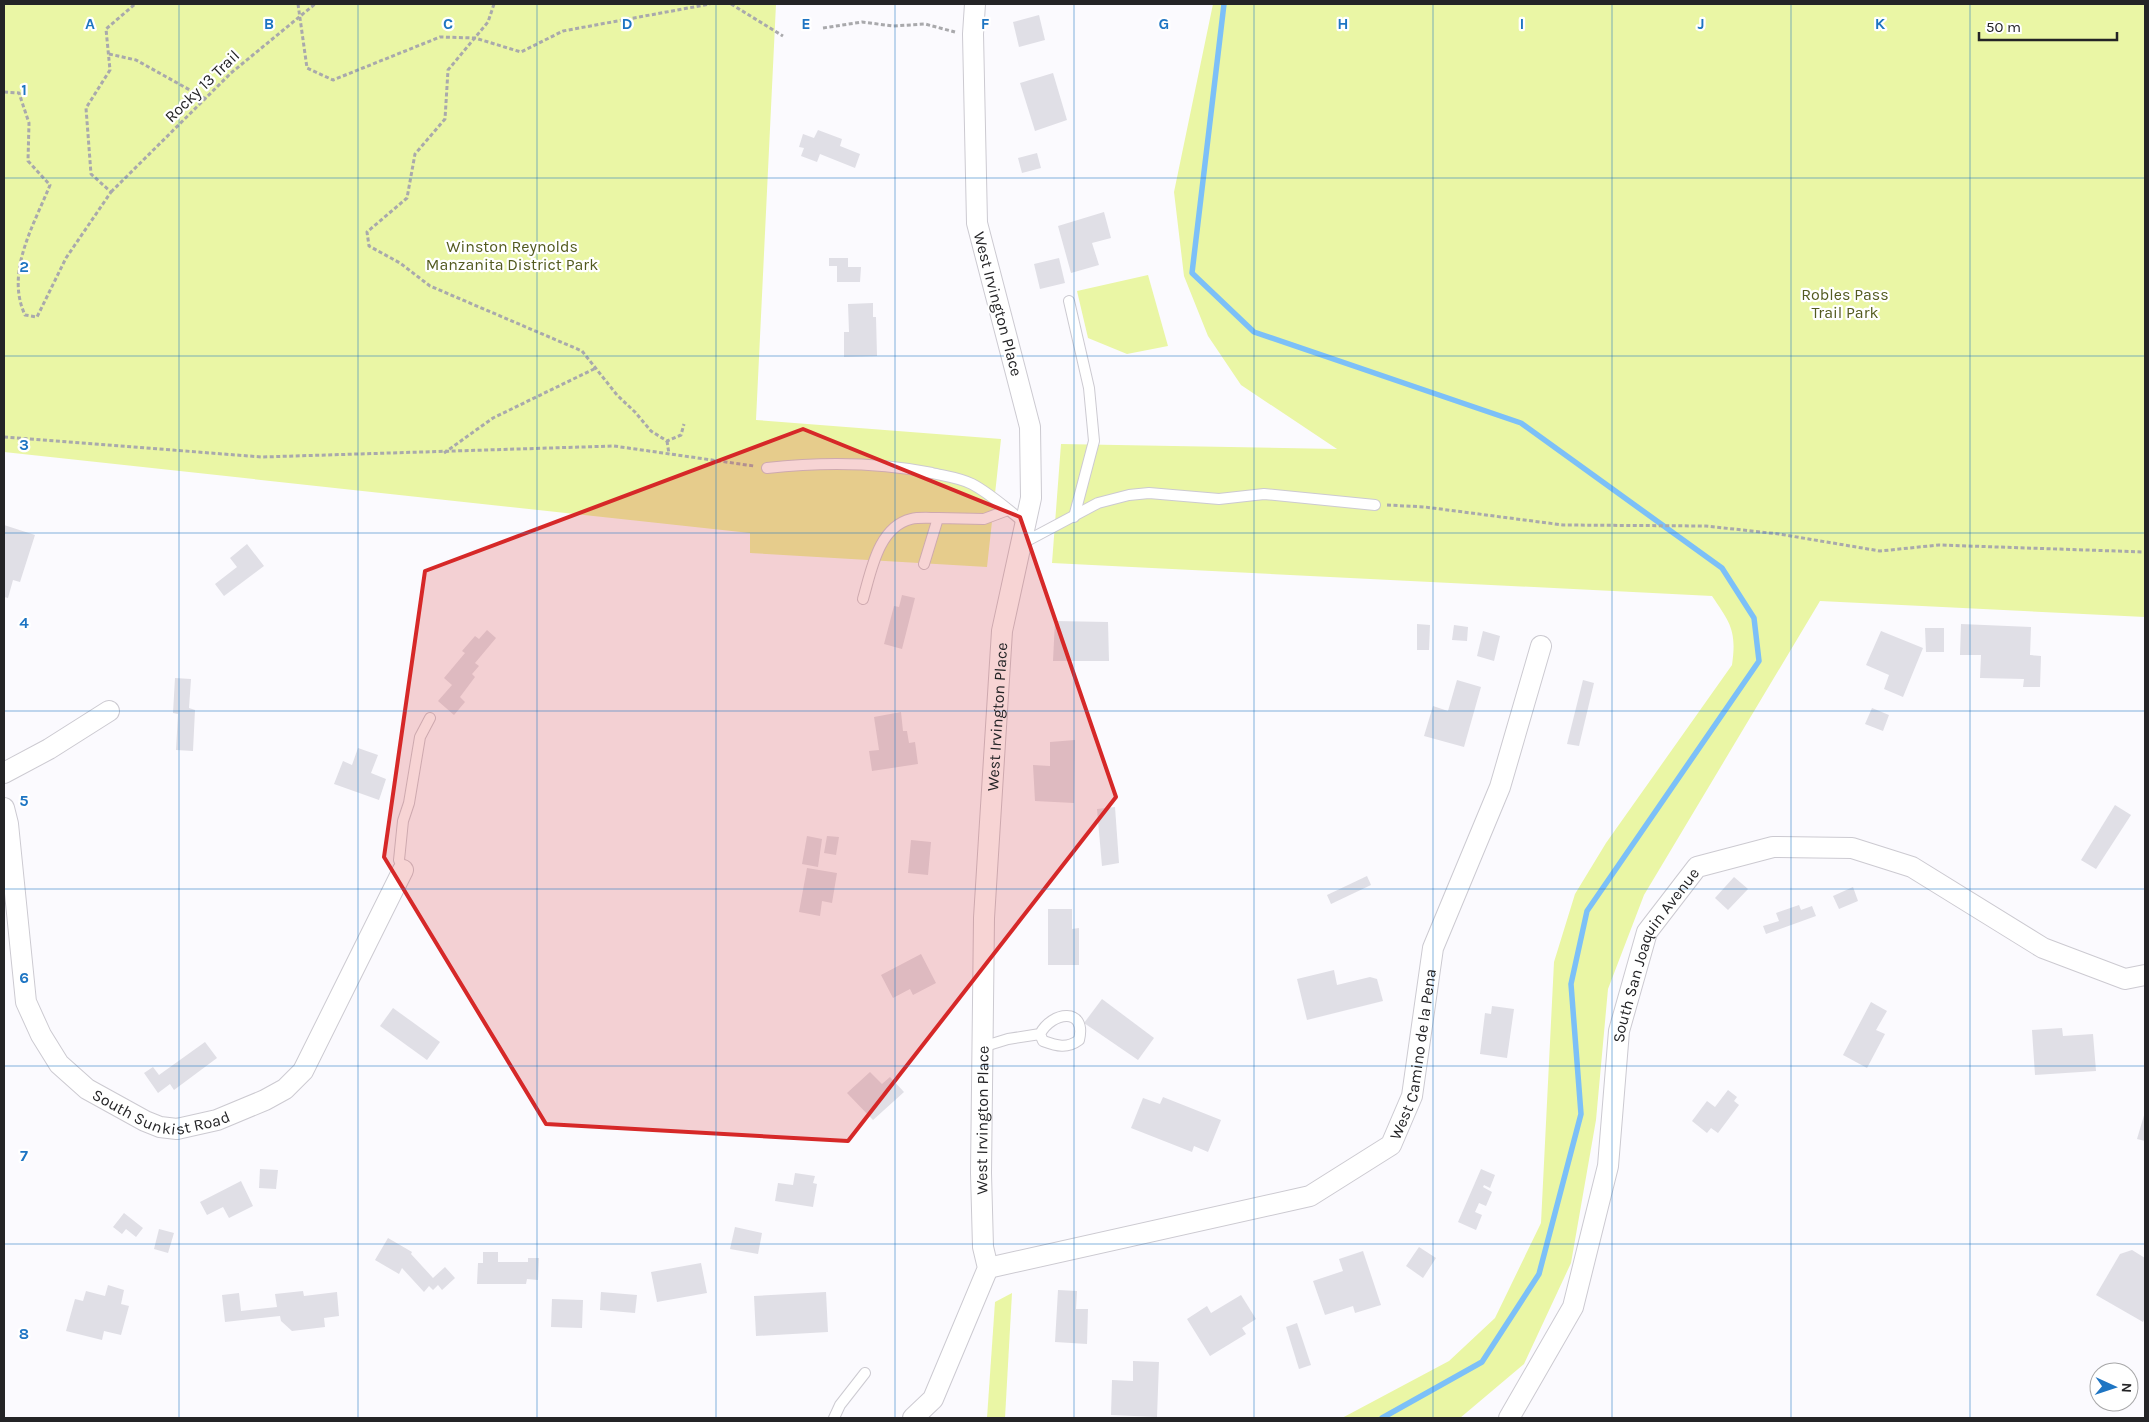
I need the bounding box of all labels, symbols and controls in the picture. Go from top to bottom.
scale bar [1979,10,2116,42]
text: A [85,14,95,33]
text: B [264,14,274,33]
text: C [443,14,453,33]
text: D [622,14,633,33]
text: E [801,14,811,33]
text: F [981,14,990,33]
text: G [1159,14,1169,33]
text: H [1337,14,1349,33]
text: I [1520,14,1524,33]
text: J [1697,14,1705,33]
text: K [1875,14,1886,33]
text: 50 m [1986,18,2021,36]
street label: Rocky 13 Trail [161,46,243,126]
text: 1 [21,80,27,99]
street label: West Irvington Place [970,230,1026,378]
park label: Winston Reynolds Manzanita District Park [426,237,598,274]
text: 2 [19,257,29,276]
park label: Robles Pass Trail Park [1801,285,1889,322]
text: 3 [19,435,29,454]
text: 4 [19,613,29,632]
street label: West Irvington Place [982,642,1011,792]
text: 5 [19,791,29,810]
street label: South San Joaquin Avenue [1609,864,1703,1043]
street label: West Camino de la Pena [1385,967,1439,1142]
text: 6 [19,968,29,987]
street label: West Irvington Place [971,1046,992,1195]
street label: South Sunkist Road [89,1084,233,1139]
text: 7 [20,1146,28,1165]
text: 8 [19,1324,29,1343]
north arrow [2089,1362,2139,1412]
text: N [2118,1382,2135,1393]

